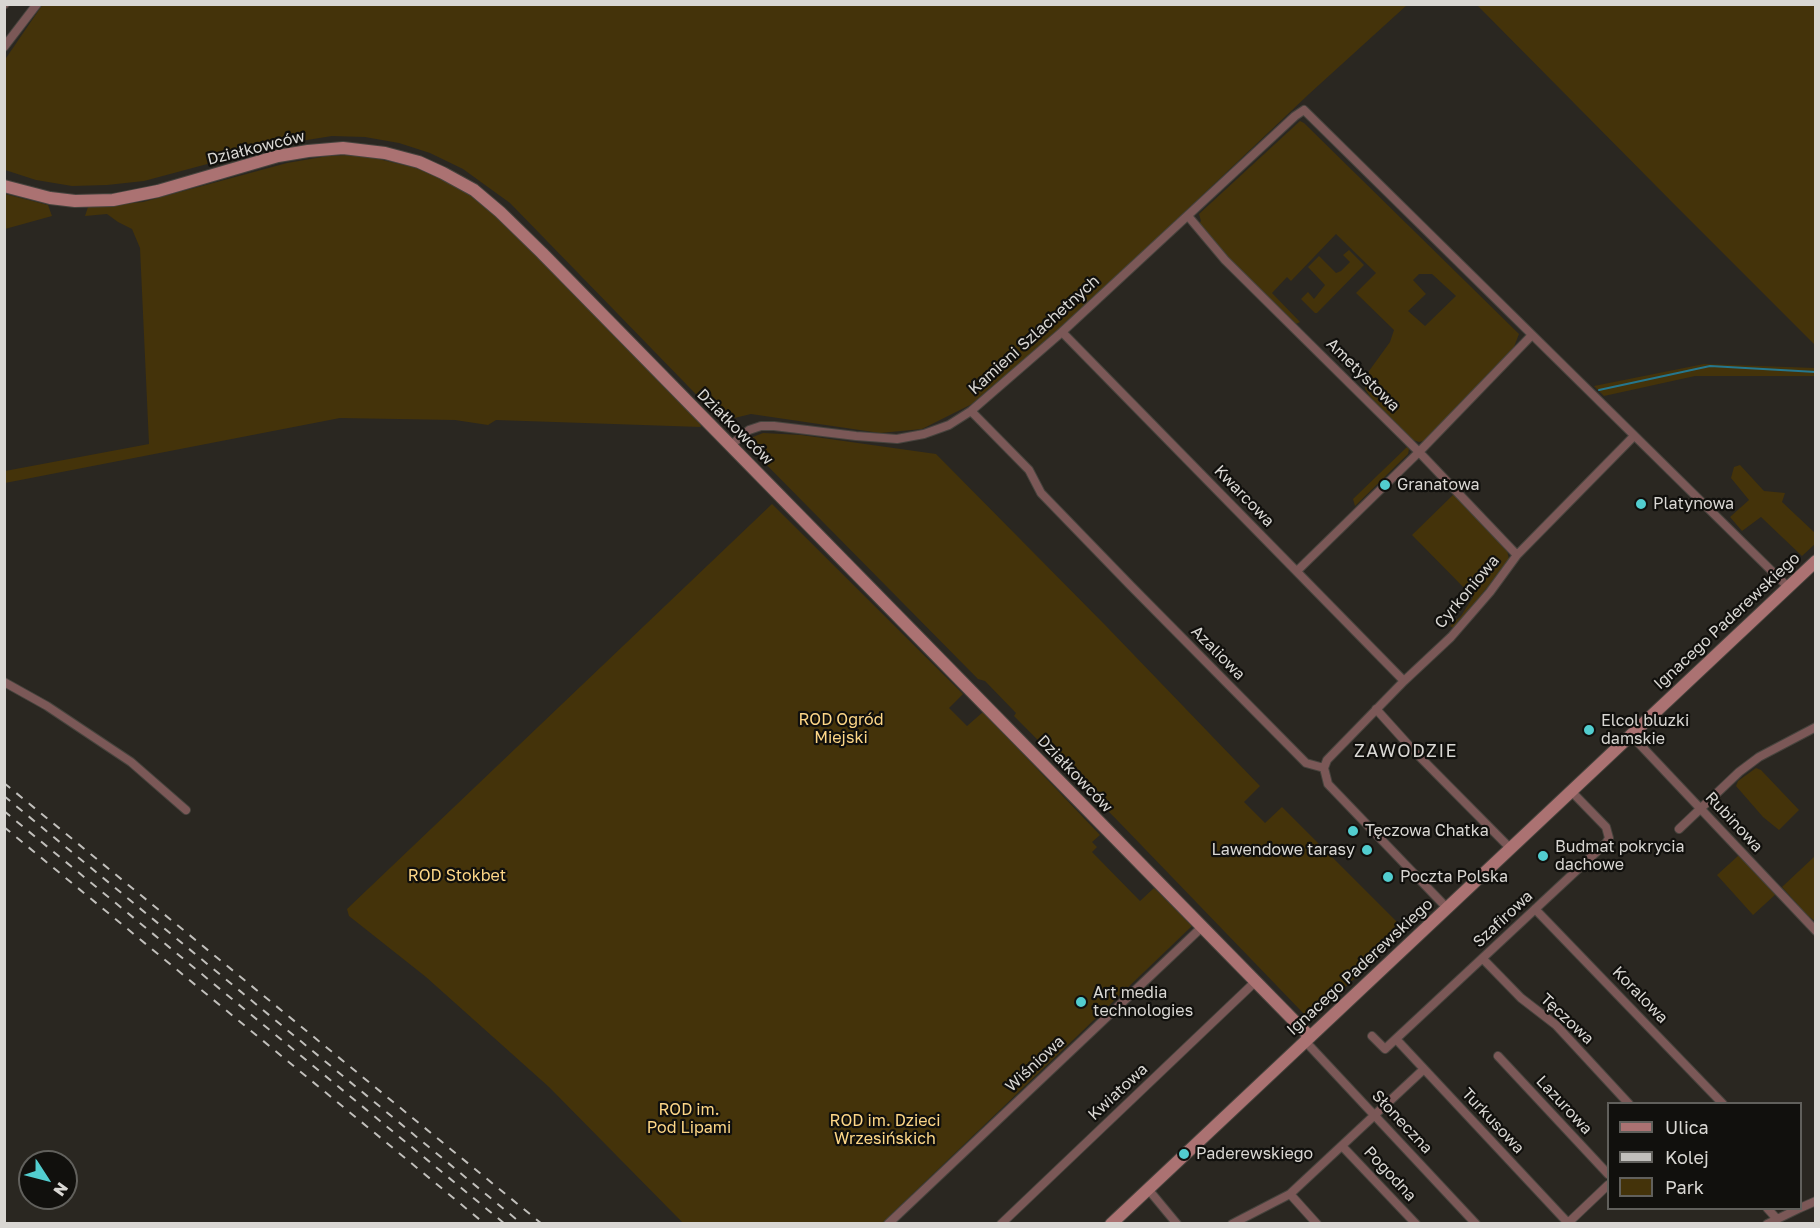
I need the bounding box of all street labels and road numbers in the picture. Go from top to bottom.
street label: Działkowców [205,127,307,169]
street label: Kamieni Szlachetnych [965,271,1103,399]
street label: Ametystowa [1322,334,1404,416]
street label: Działkowców [693,385,777,469]
street label: Kwarcowa [1210,461,1278,531]
street label: Ignacego Paderewskiego [1650,548,1804,694]
street label: Cyrkoniowa [1431,551,1503,633]
street label: Azaliowa [1187,622,1249,684]
street label: Działkowców [1033,731,1117,817]
street label: Rubinowa [1701,788,1767,856]
street label: Szafirowa [1469,887,1537,951]
street label: Ignacego Paderewskiego [1283,894,1437,1040]
street label: Koralowa [1608,963,1672,1027]
street label: Tęczowa [1536,990,1598,1048]
street label: Wiśniowa [1002,1032,1068,1096]
street label: Kwiatowa [1084,1060,1152,1124]
street label: Lazurowa [1532,1072,1596,1138]
street label: Turkusowa [1458,1084,1528,1158]
street label: Słoneczna [1368,1086,1436,1158]
street label: Pogodna [1360,1143,1420,1205]

